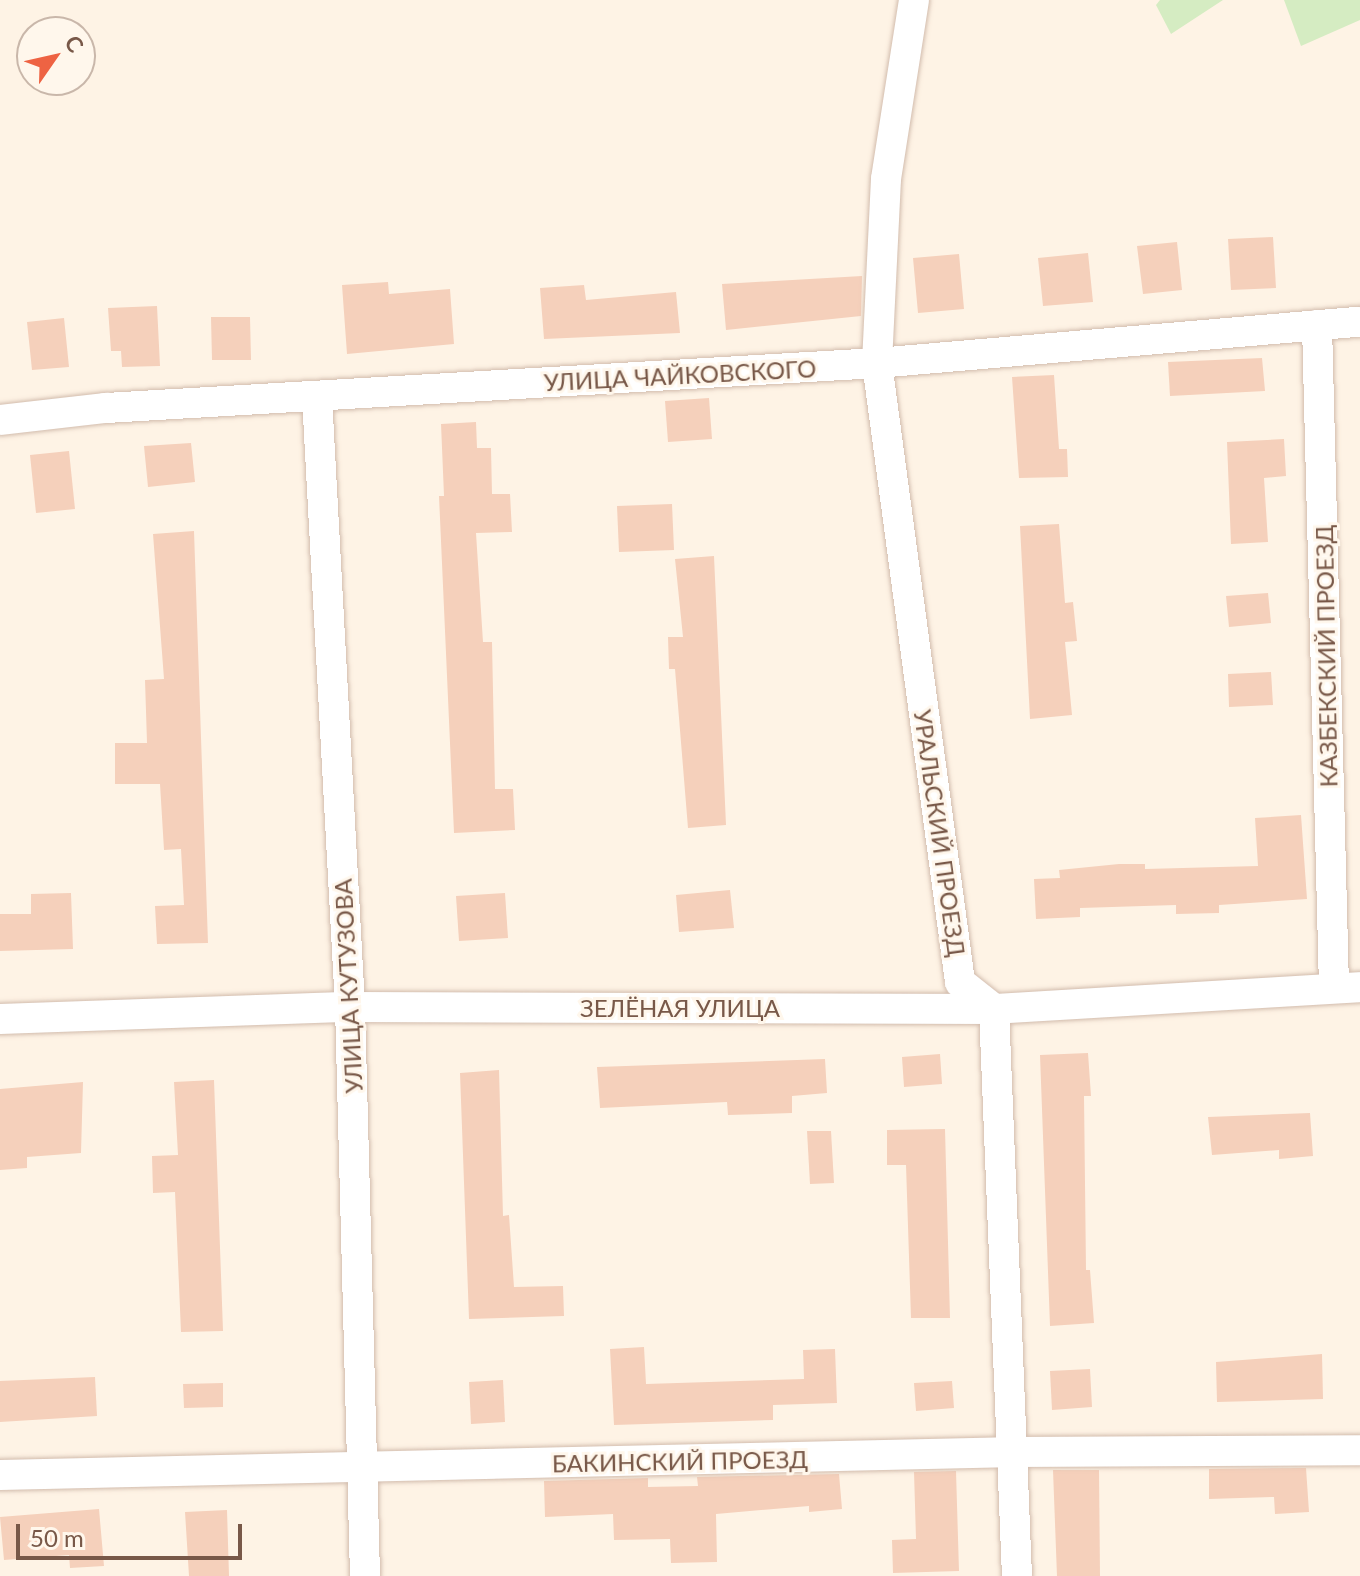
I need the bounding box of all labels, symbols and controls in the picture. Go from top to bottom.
north arrow [16,16,96,96]
text: С [59,30,90,57]
street label: УЛИЦА ЧАЙКОВСКОГО [543,353,817,397]
street label: КАЗБЕКСКИЙ ПРОЕЗД [1309,524,1343,788]
street label: УРАЛЬСКИЙ ПРОЕЗД [908,708,972,958]
street label: УЛИЦА КУТУЗОВА [328,878,368,1094]
street label: ЗЕЛЁНАЯ УЛИЦА [580,994,780,1022]
street label: БАКИНСКИЙ ПРОЕЗД [552,1444,808,1478]
scale bar [20,1508,246,1558]
text: 50 m [30,1523,84,1552]

